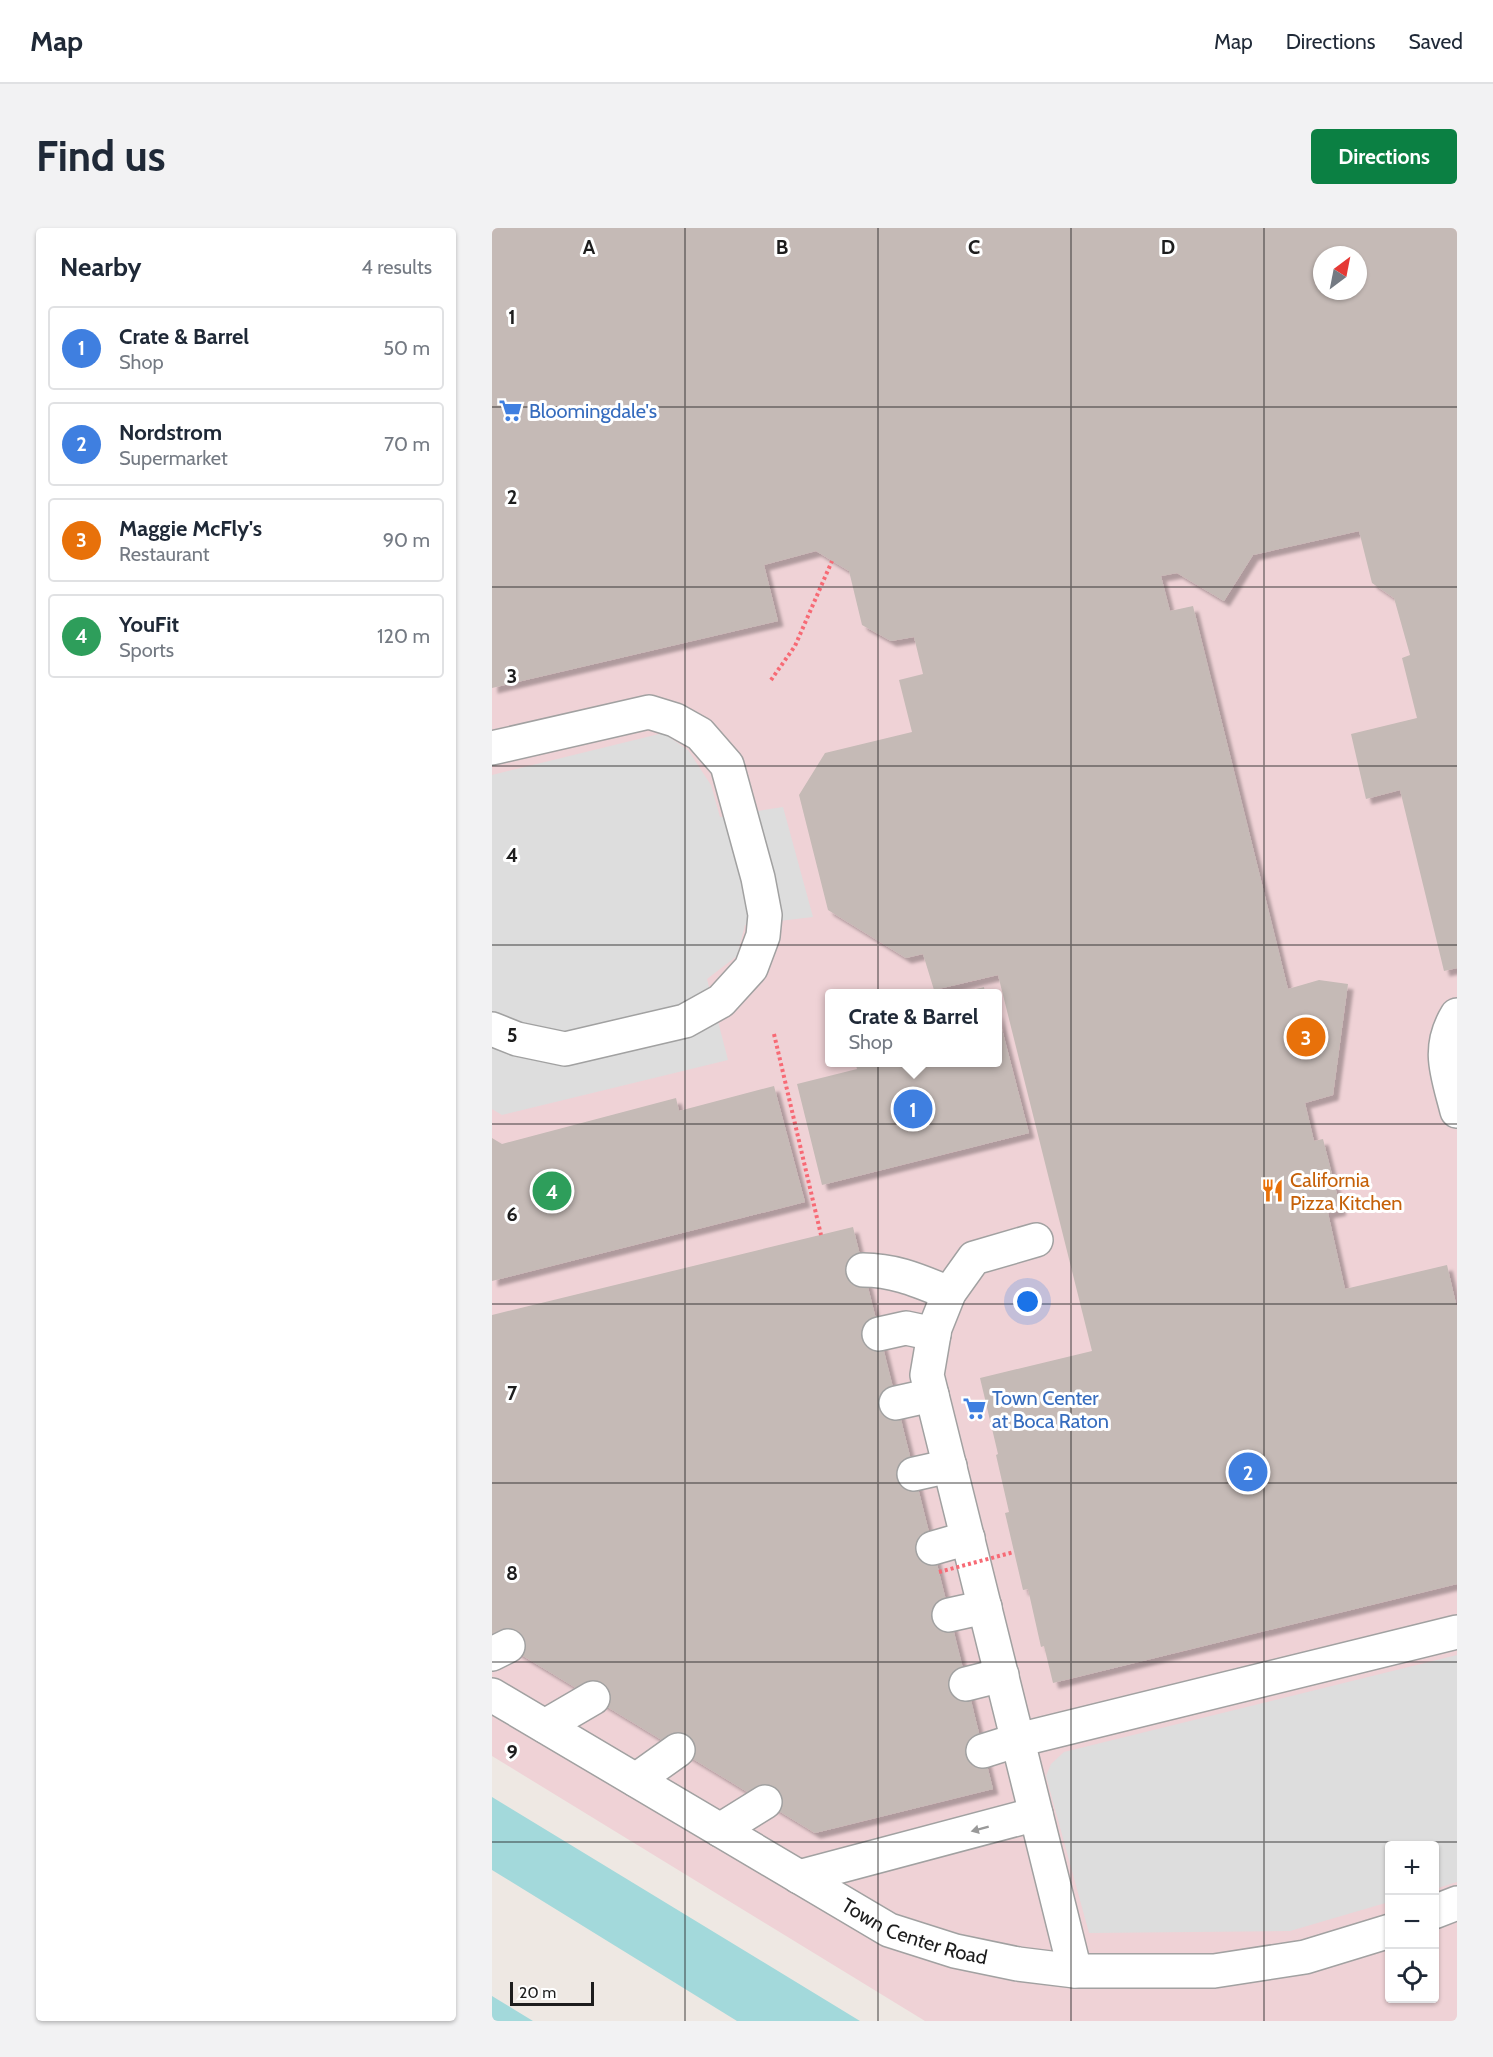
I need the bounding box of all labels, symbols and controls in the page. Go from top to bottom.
text: Map [30,24,83,58]
text: Map [1214,29,1253,54]
text: Directions [1286,29,1375,54]
text: Saved [1408,29,1463,54]
button: Directions [1311,129,1457,184]
text: Find us [36,130,165,182]
text: A [583,235,596,259]
text: B [776,235,788,259]
text: C [968,235,980,259]
text: D [1161,235,1175,259]
north arrow [1313,246,1367,300]
text: Nearby [60,251,141,283]
text: 4 results [361,255,432,279]
text: 1 [508,305,516,329]
text: Crate & Barrel [119,323,249,350]
text: 1 [78,336,85,360]
text: 50 m [383,336,430,360]
text: Shop [119,350,164,374]
supermarket icon: Bloomingdale's [498,398,524,424]
place label: Bloomingdale's [529,399,657,423]
text: Nordstrom [119,419,222,446]
text: 2 [76,432,87,456]
text: 70 m [384,432,430,456]
text: Supermarket [119,446,228,470]
text: 2 [507,485,517,509]
text: Maggie McFly's [119,515,262,542]
text: 3 [76,528,87,552]
text: 90 m [383,528,430,552]
text: Restaurant [119,542,210,566]
text: YouFit [119,611,179,638]
text: 4 [75,624,88,648]
text: 120 m [377,624,430,648]
text: Sports [119,638,174,662]
text: 3 [507,664,517,688]
text: 4 [506,843,518,867]
popup [825,989,1002,1067]
text: Crate & Barrel [848,1003,979,1030]
pin: 3 [1286,1014,1326,1060]
text: 5 [507,1023,517,1047]
text: Shop [848,1030,893,1054]
pin: 1 [894,1086,932,1132]
pin: 4 [532,1168,572,1214]
place label: California Pizza Kitchen [1290,1168,1403,1215]
restaurant icon: California Pizza Kitchen [1259,1178,1285,1204]
text: 6 [506,1202,518,1226]
your location [1013,1287,1042,1316]
text: 7 [507,1381,518,1405]
place label: Town Center at Boca Raton [992,1386,1109,1433]
supermarket icon: Town Center at Boca Raton [961,1396,987,1422]
pin: 2 [1228,1450,1268,1494]
text: 8 [506,1561,518,1585]
text: 9 [506,1740,518,1764]
one-way arrow [970,1825,988,1834]
map controls [1385,1841,1439,2003]
button: + [1385,1841,1439,1895]
street label: Town Center Road [838,1893,989,1969]
button: − [1385,1895,1439,1949]
button: locate [1385,1949,1439,2003]
scale bar [510,1979,594,2006]
text: 20 m [519,1983,556,2002]

